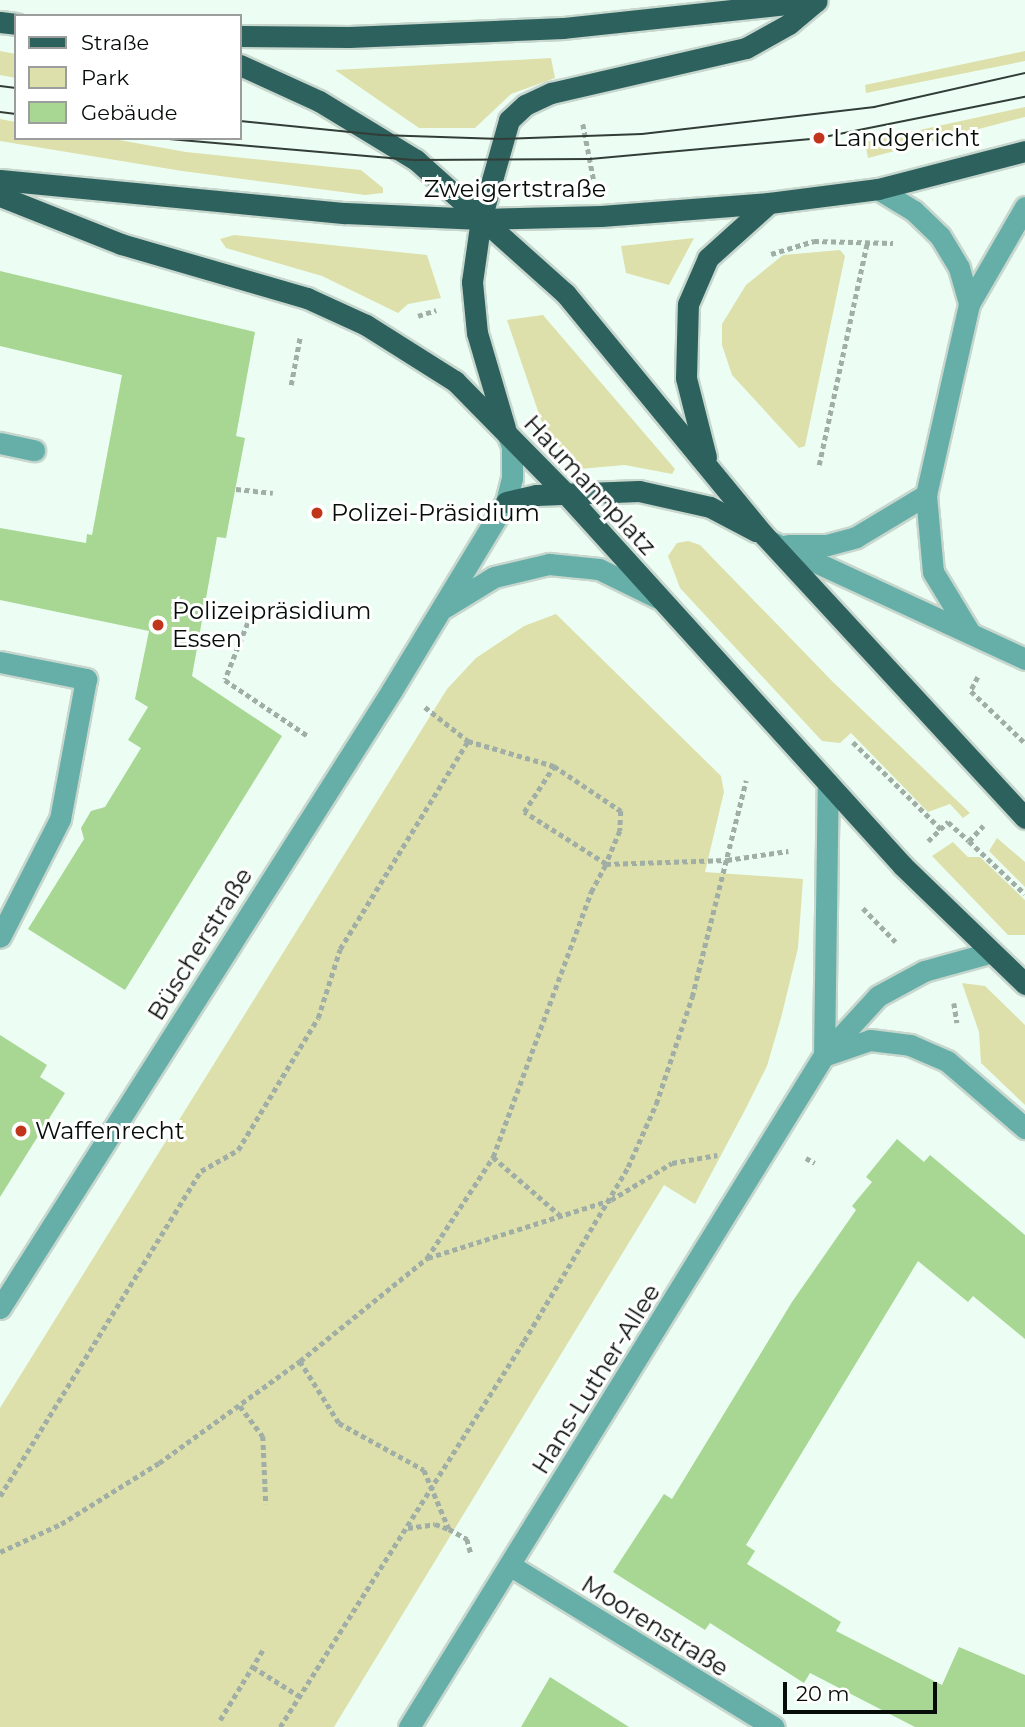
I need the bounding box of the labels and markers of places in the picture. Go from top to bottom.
place label: Landgericht [833,124,980,152]
marker: Landgericht [811,130,827,146]
place label: Polizei-Präsidium [331,499,540,527]
marker: Polizei-Präsidium [309,505,325,521]
place label: Polizeipräsidium Essen [172,597,371,653]
marker: Polizeipräsidium Essen [150,617,166,633]
place label: Waffenrecht [35,1117,184,1145]
marker: Waffenrecht [13,1123,29,1139]

